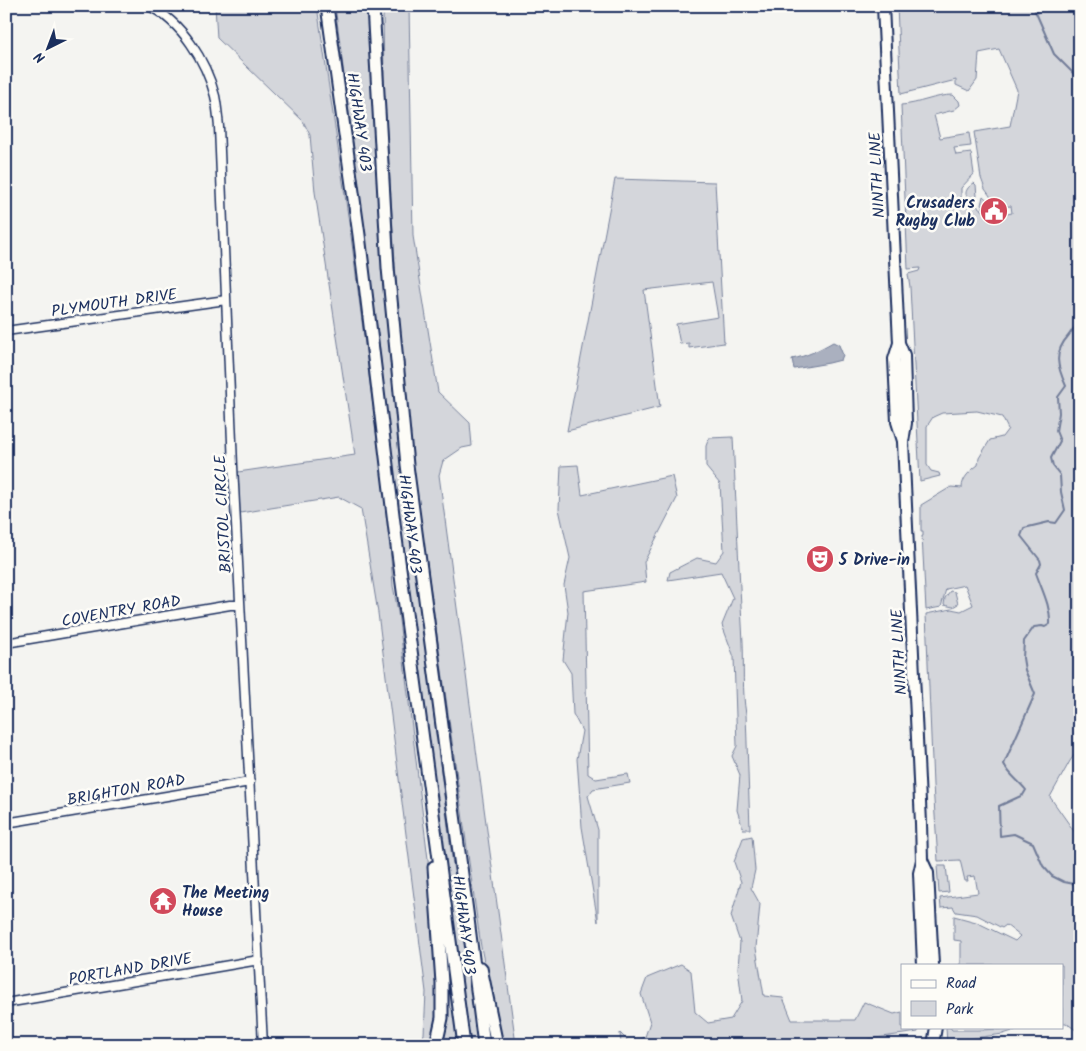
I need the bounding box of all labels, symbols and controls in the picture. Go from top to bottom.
north arrow [22,22,72,72]
text: N [29,46,51,68]
street label: HIGHWAY 403 [339,71,378,173]
street label: NINTH LINE [863,131,892,219]
place label: Crusaders Rugby Club [895,191,976,234]
public building icon: Crusaders Rugby Club [979,196,1009,226]
street label: PLYMOUTH DRIVE [50,282,179,325]
street label: BRISTOL CIRCLE [208,454,239,574]
street label: HIGHWAY 403 [391,473,428,575]
theatre icon: 5 Drive-in [805,544,835,574]
place label: 5 Drive-in [838,548,910,573]
street label: COVENTRY ROAD [60,589,183,634]
street label: NINTH LINE [885,608,914,696]
street label: BRIGHTON ROAD [65,768,187,813]
street label: HIGHWAY 403 [445,874,482,976]
place label: The Meeting House [182,881,269,924]
temple icon: The Meeting House [148,886,178,916]
street label: PORTLAND DRIVE [67,946,195,993]
legend [901,964,1064,1028]
text: Road [946,972,977,996]
text: Park [946,998,974,1022]

